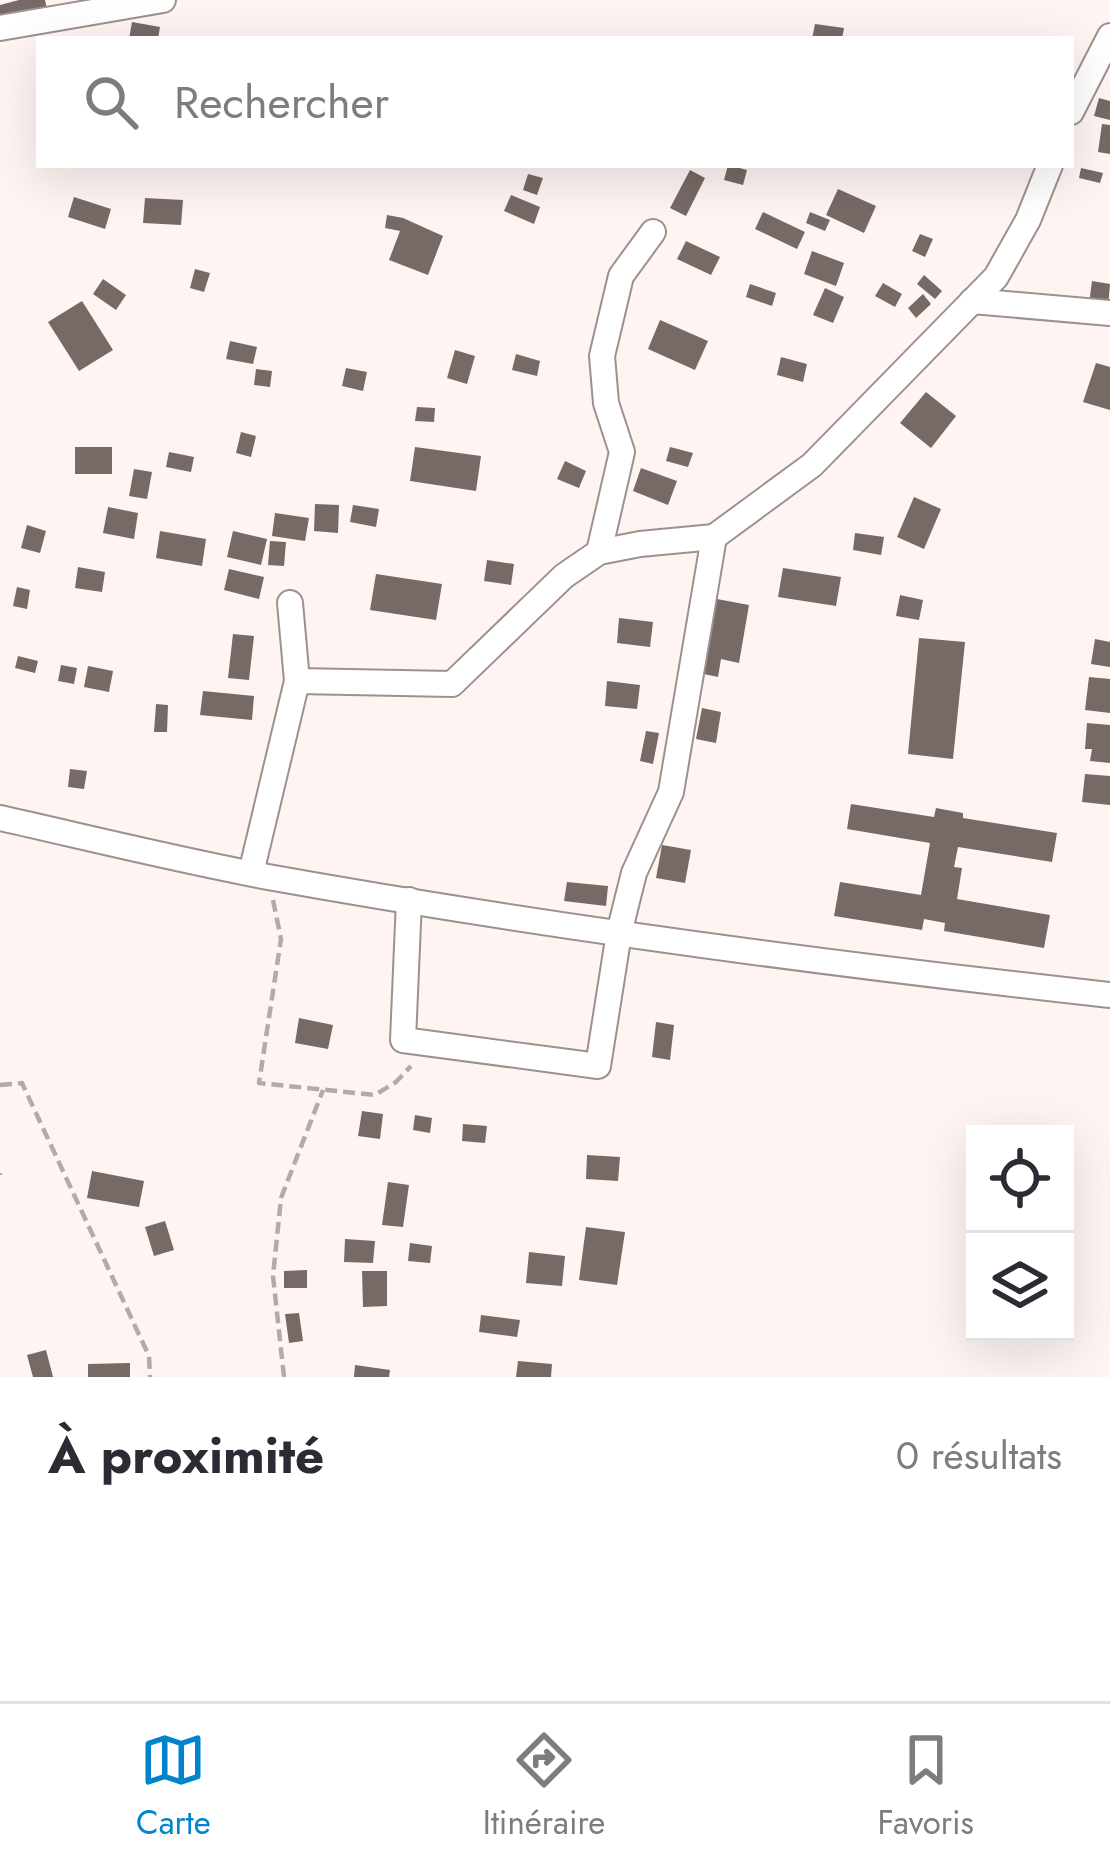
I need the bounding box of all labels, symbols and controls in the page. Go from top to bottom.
search box [36,36,1074,168]
icon: search [78,69,144,135]
text: Rechercher [174,70,389,135]
map controls [966,1125,1074,1341]
button: locate [966,1125,1074,1233]
button: layers [966,1233,1074,1341]
text: À proximité [48,1418,324,1492]
text: 0 résultats [896,1427,1062,1484]
tab: Carte [136,1727,211,1846]
tab: Itinéraire [483,1727,605,1846]
tab: Favoris [877,1727,974,1846]

